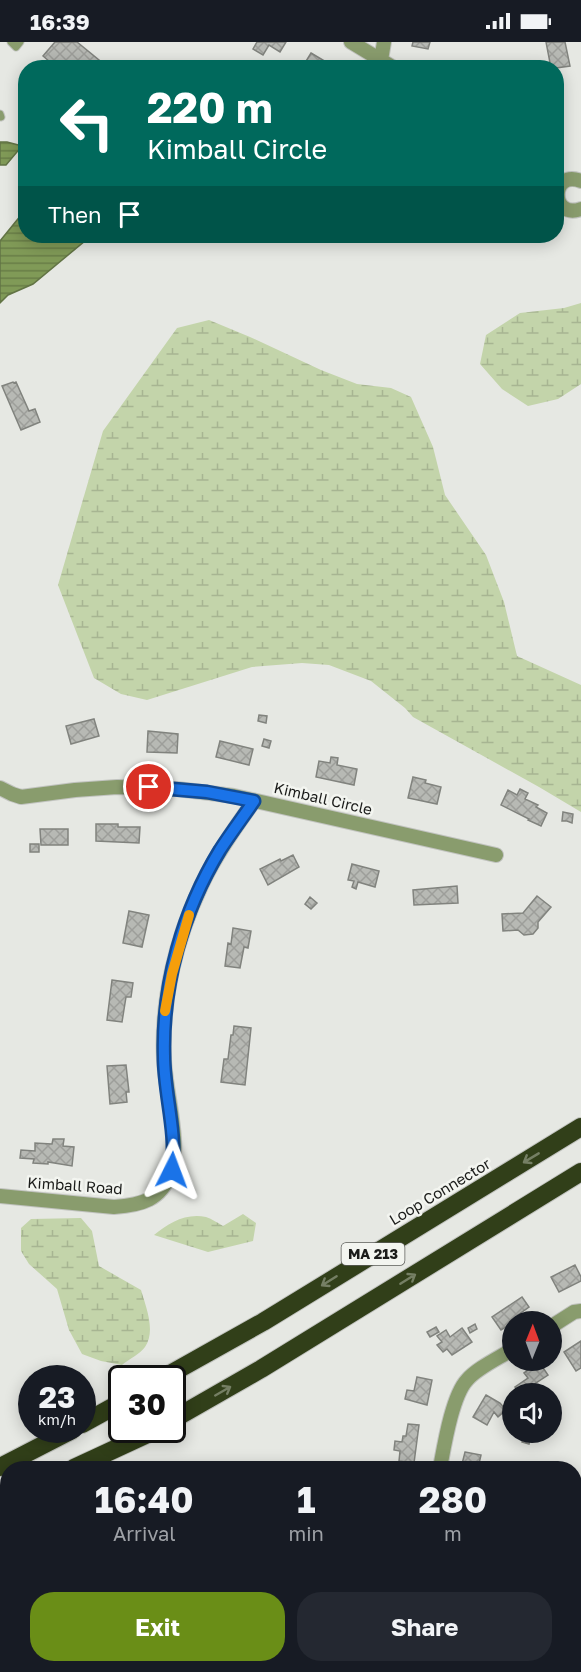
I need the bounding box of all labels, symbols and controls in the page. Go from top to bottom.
text: 16:39 [30,8,90,35]
text: 220 m [147,82,273,132]
icon: left [48,84,126,162]
text: Kimball Circle [147,133,327,165]
icon: arrive [113,198,146,231]
text: Then [48,201,101,228]
pin [123,761,174,812]
icon: arrive [132,770,165,803]
street label: Kimball Circle [272,778,374,818]
position arrow [140,1138,204,1202]
one-way arrow [523,1152,540,1164]
street label: Loop Connector [386,1154,493,1228]
street label: Kimball Road [27,1173,123,1197]
road number: MA 213 [342,1243,404,1265]
one-way arrow [399,1273,416,1285]
one-way arrow [321,1276,338,1288]
north arrow [502,1311,562,1371]
map controls [502,1311,562,1443]
speed limit sign: 30 [108,1365,186,1443]
text: 23 [39,1379,75,1415]
button: sound [502,1383,562,1443]
one-way arrow [214,1385,231,1397]
text: km/h [38,1410,76,1428]
text: 16:40 [95,1478,194,1521]
text: 1 [297,1478,315,1521]
text: 280 [419,1478,487,1521]
text: Arrival [113,1521,176,1545]
text: min [289,1521,324,1545]
text: m [444,1521,462,1545]
button: Exit [30,1592,285,1661]
button: Share [297,1592,552,1661]

